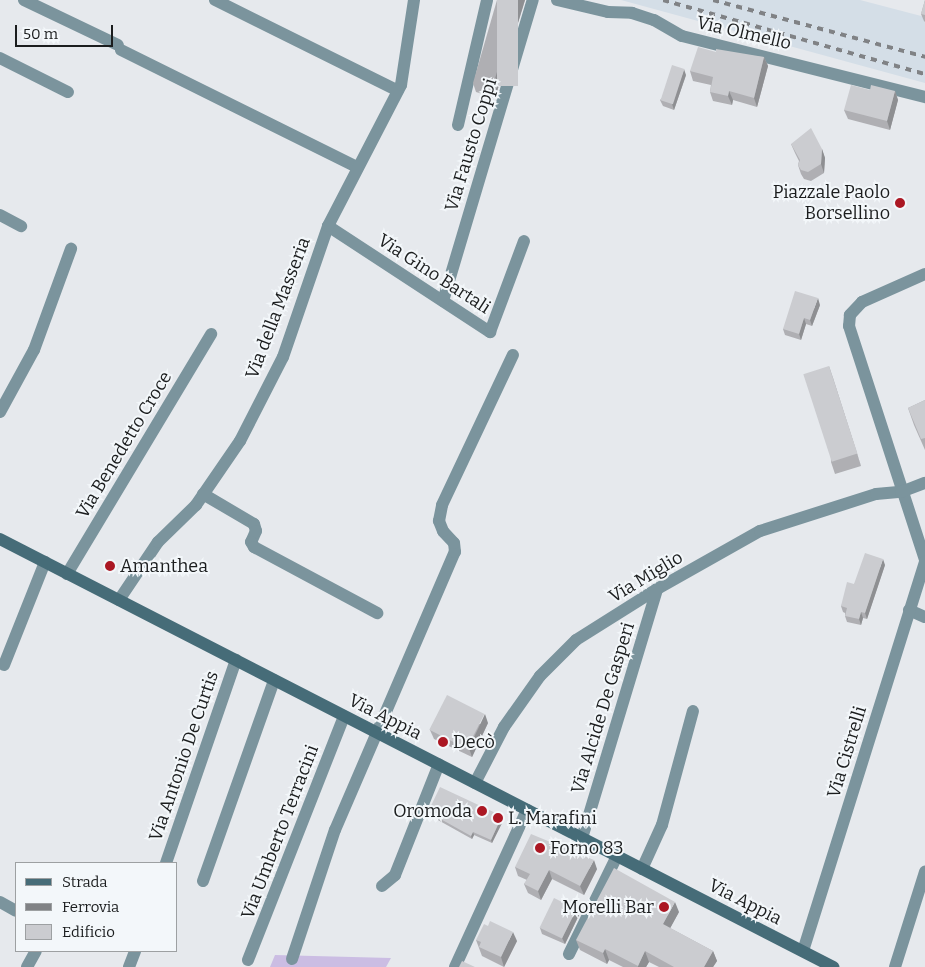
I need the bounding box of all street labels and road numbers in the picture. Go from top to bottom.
street label: Via Olmello [695,12,793,54]
street label: Via Fausto Coppi [441,76,501,214]
street label: Via Gino Bartali [374,230,494,318]
street label: Via della Masseria [241,234,315,382]
street label: Via Benedetto Croce [72,368,176,522]
street label: Via Miglio [605,547,687,607]
street label: Via Alcide De Gasperi [567,620,639,796]
street label: Via Antonio De Curtis [145,668,223,844]
street label: Via Appia [345,689,425,745]
street label: Via Cistrelli [823,703,871,801]
street label: Via Umberto Terracini [237,742,323,922]
street label: Via Appia [705,874,785,930]

